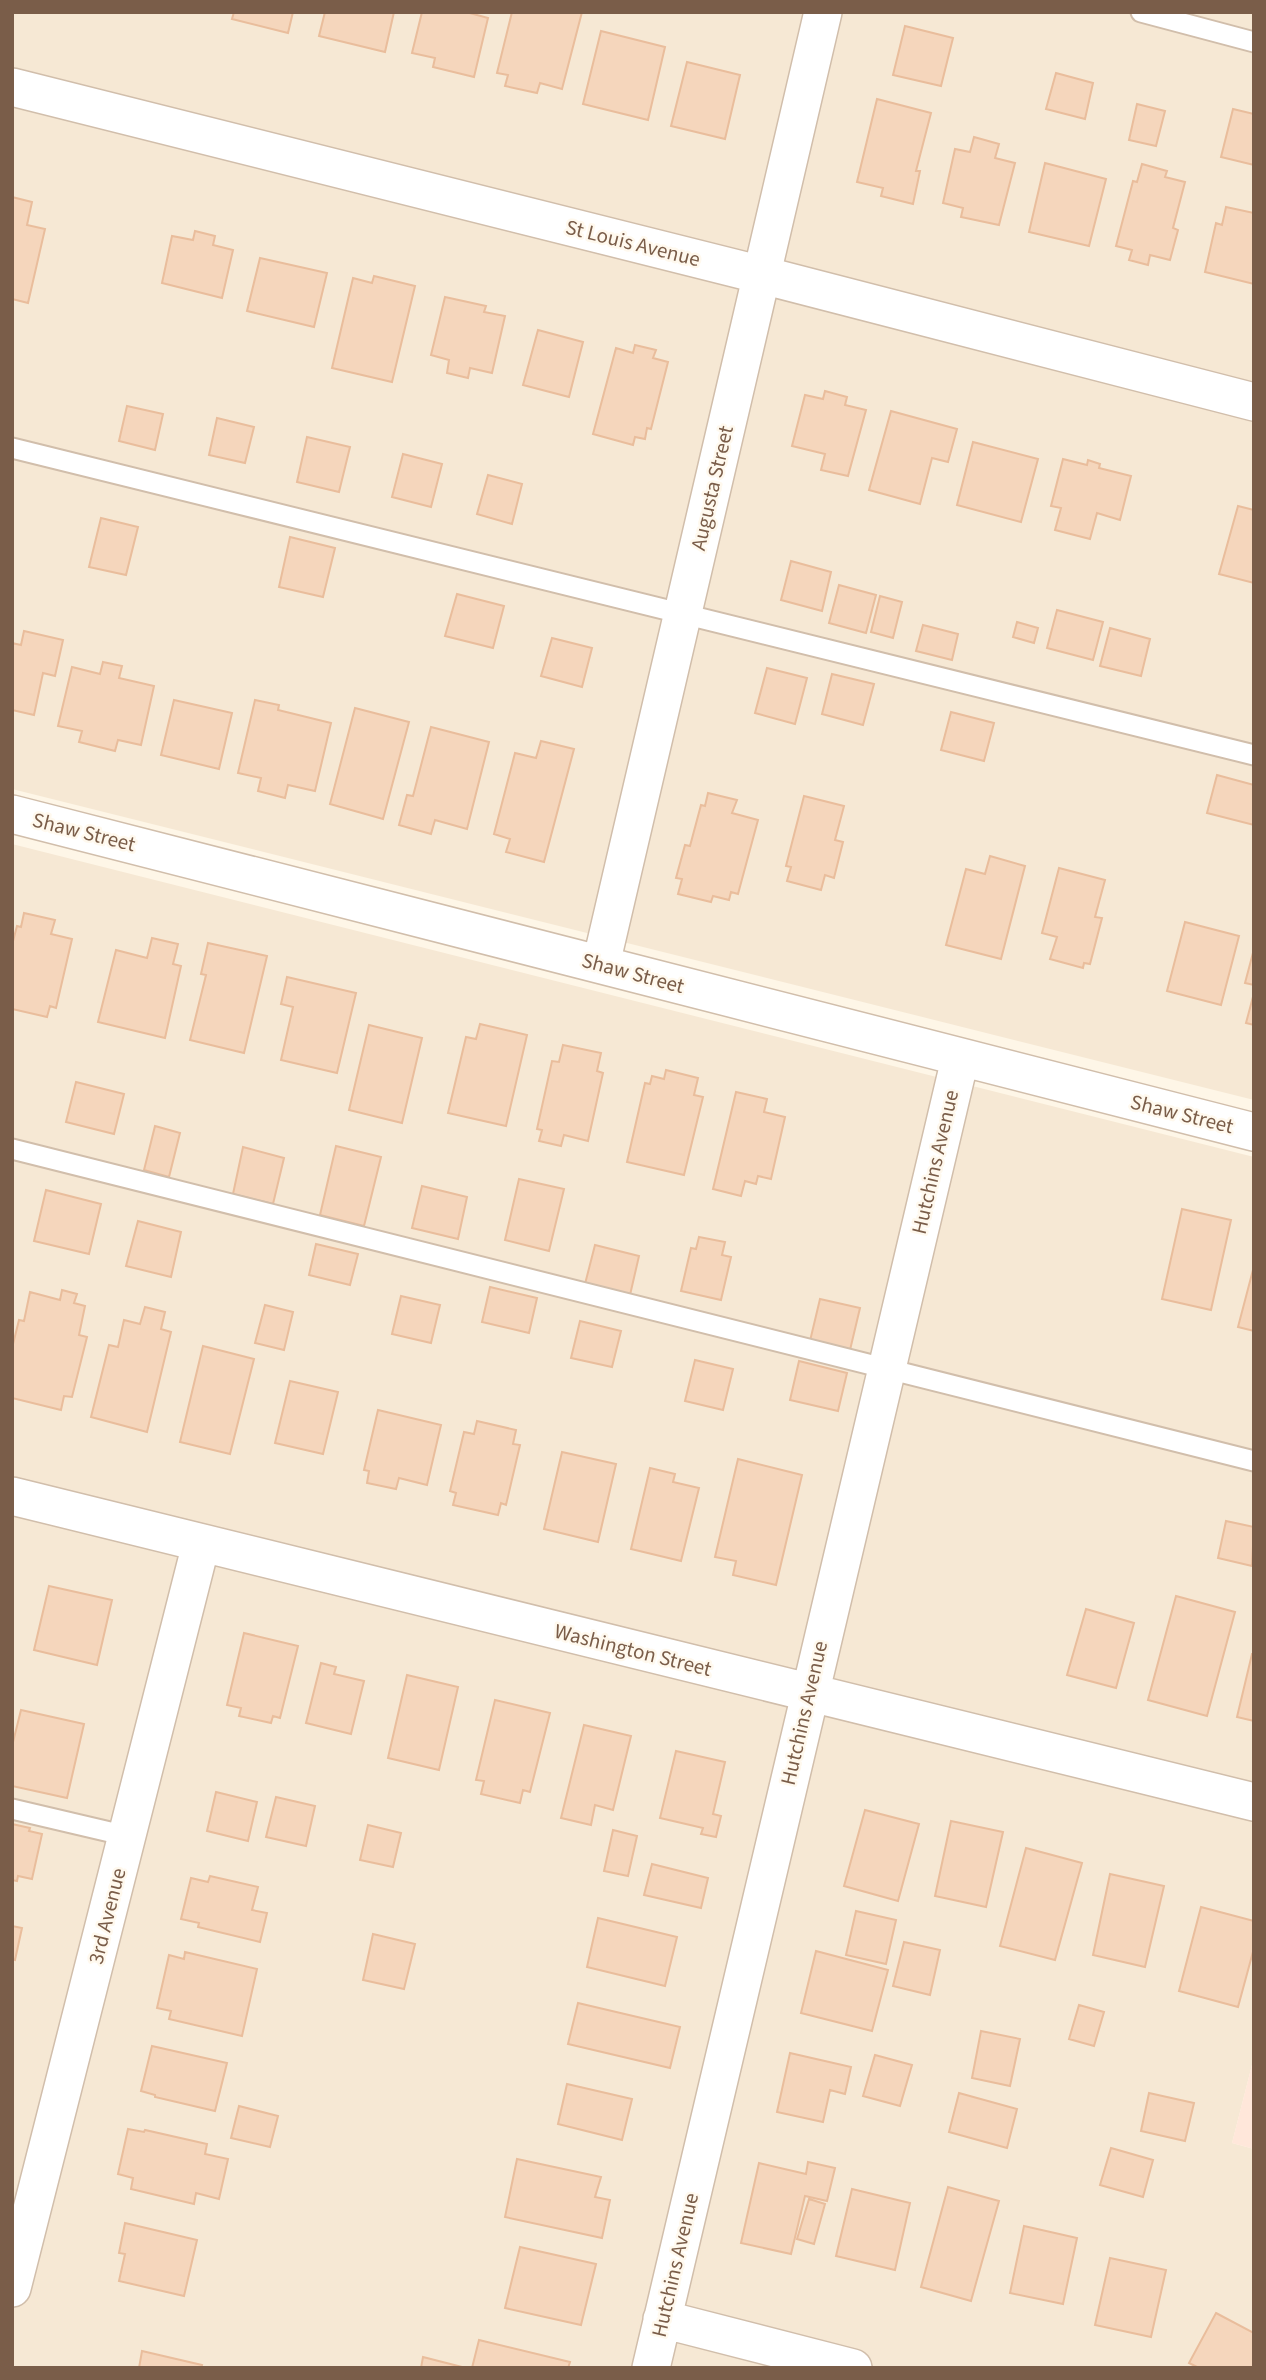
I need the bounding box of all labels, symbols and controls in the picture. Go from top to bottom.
street label: St Louis Avenue [563,212,703,274]
street label: Augusta Street [683,423,741,553]
street label: Shaw Street [29,805,139,859]
street label: Shaw Street [578,945,688,1001]
street label: Hutchins Avenue [904,1087,966,1237]
street label: Shaw Street [1127,1087,1237,1141]
street label: Washington Street [551,1616,715,1684]
street label: Hutchins Avenue [773,1638,835,1788]
street label: 3rd Avenue [81,1865,133,1967]
street label: Hutchins Avenue [644,2190,706,2340]

